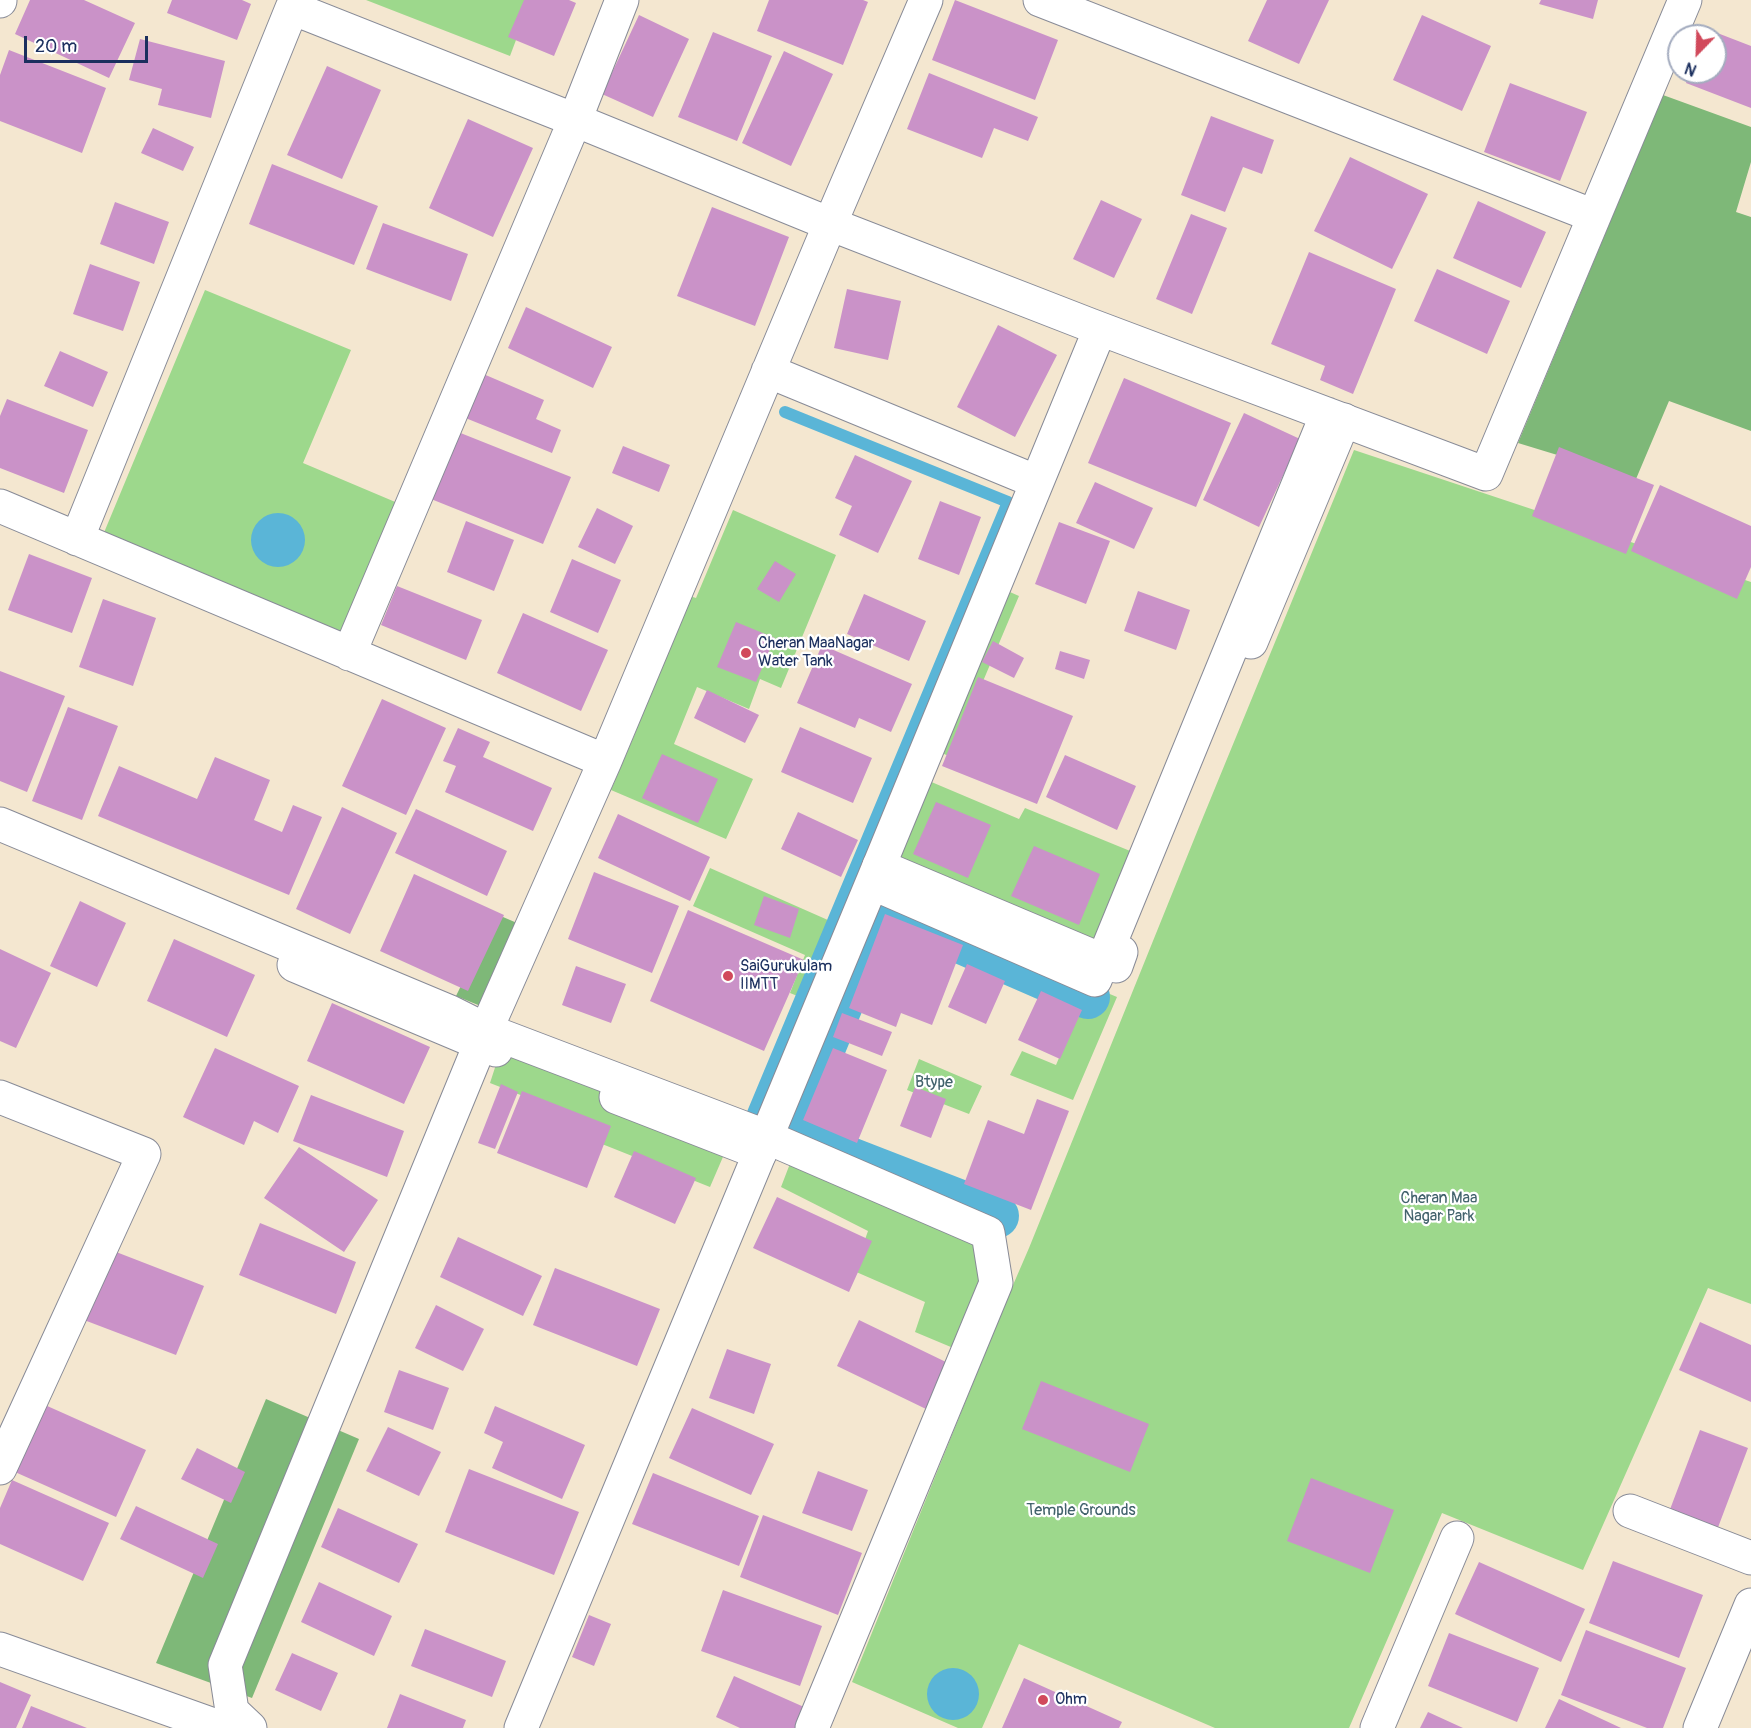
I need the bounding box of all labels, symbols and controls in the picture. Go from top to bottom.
scale bar [27,24,152,62]
north arrow [1667,24,1727,84]
text: 20 m [35,35,77,58]
text: N [1682,57,1700,80]
place label: Cheran MaaNagar Water Tank [758,634,874,672]
marker: Cheran MaaNagar Water Tank [739,646,753,660]
place label: SaiGurukulam IIMTT [740,957,832,995]
marker: SaiGurukulam IIMTT [721,969,735,983]
park label: Btype [915,1073,953,1093]
park label: Cheran Maa Nagar Park [1401,1189,1477,1227]
park label: Temple Grounds [1026,1501,1136,1521]
place label: Ohm [1055,1690,1087,1710]
marker: Ohm [1036,1693,1050,1707]

